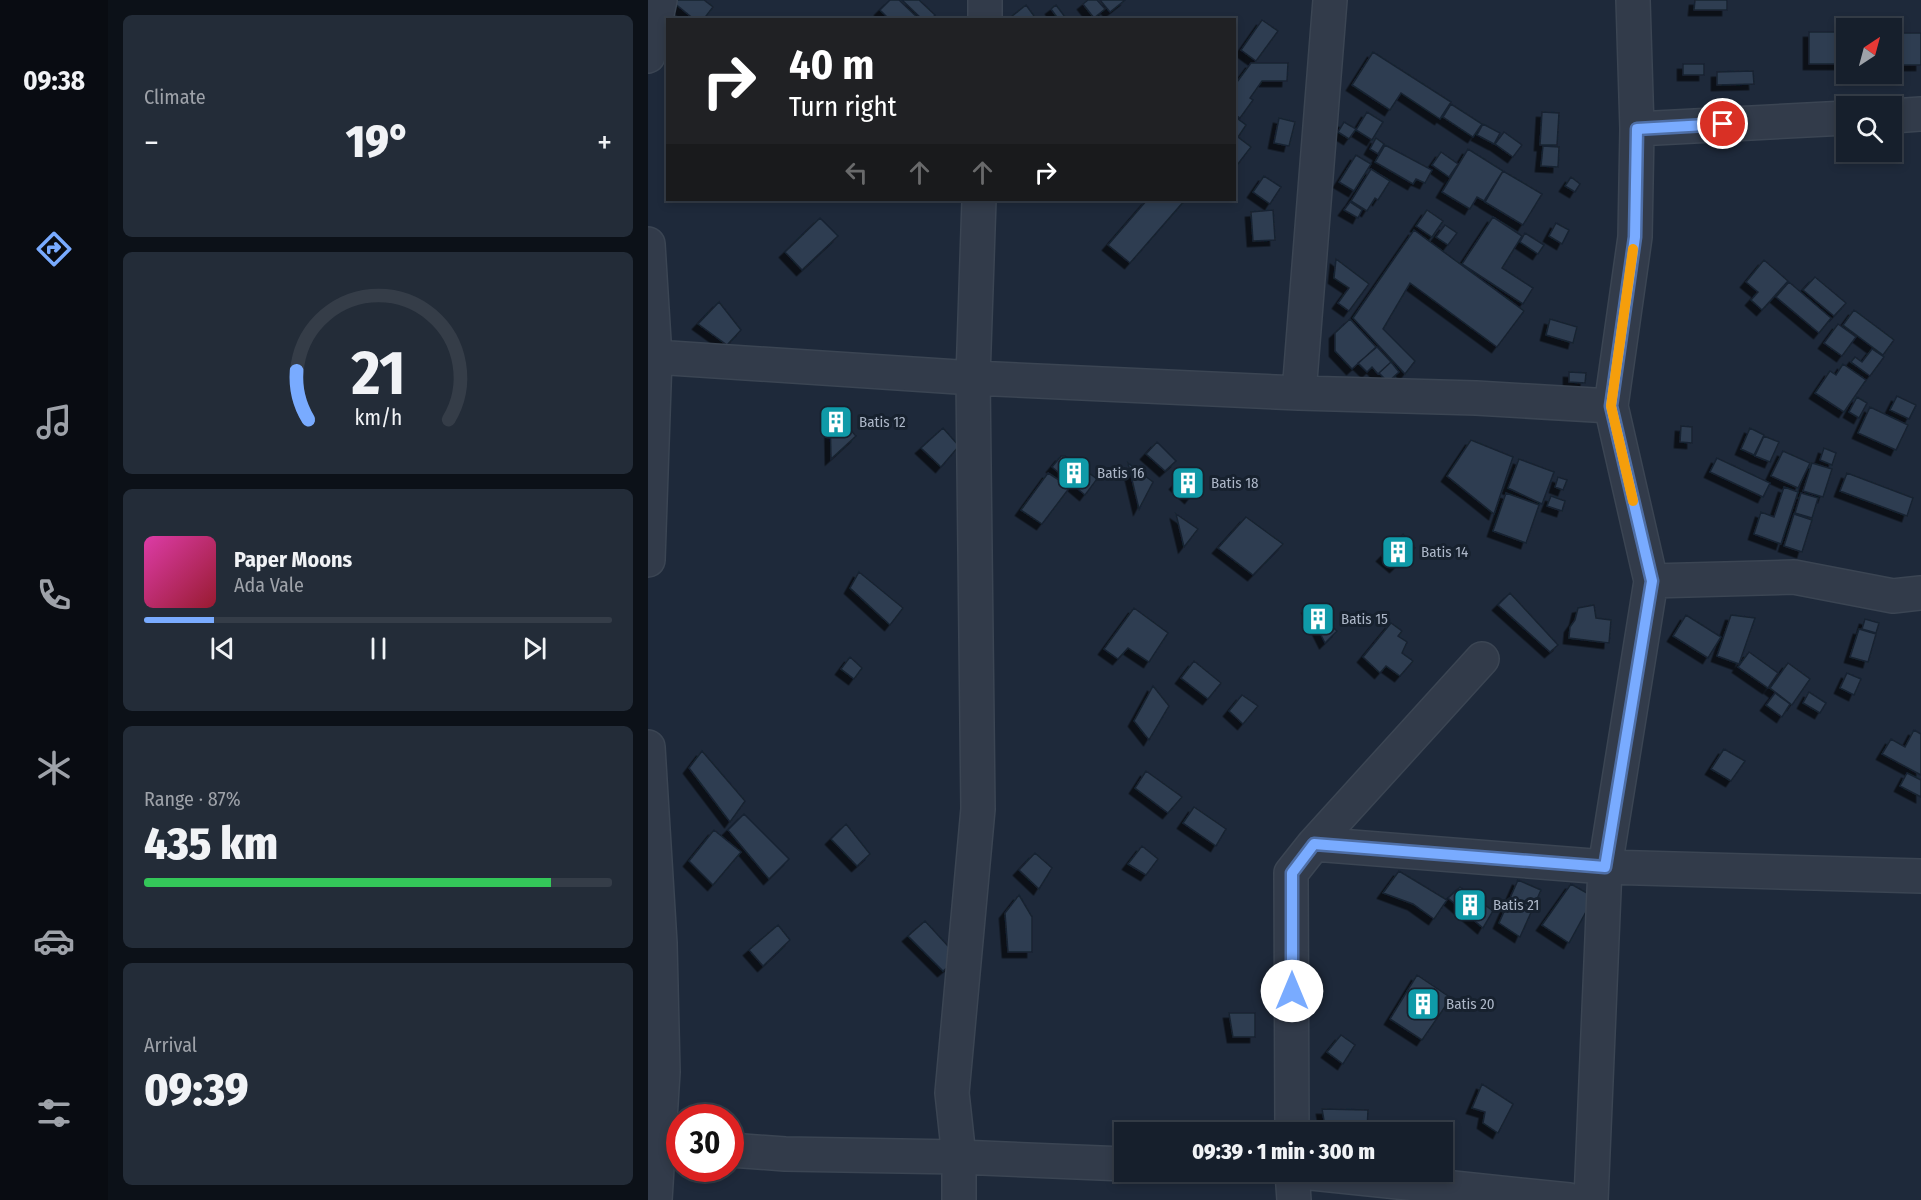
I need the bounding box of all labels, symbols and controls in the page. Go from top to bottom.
north arrow [1836,18,1902,84]
map controls [1836,18,1902,162]
text: 40 m [789,40,874,90]
icon: right [690,42,768,120]
text: 09:38 [23,65,85,97]
text: Climate [144,85,206,109]
text: Turn right [789,91,897,123]
button: search [1836,96,1902,162]
pin [1697,98,1748,149]
icon: arrive [1706,107,1739,140]
text: 19° [346,115,410,169]
text: − [144,123,159,163]
text: + [597,123,612,163]
icon: left [840,156,873,189]
icon: ahead [903,156,936,189]
icon: ahead [966,156,999,189]
icon: right [1029,156,1062,189]
icon: directions [33,228,75,270]
text: 21 [350,336,405,411]
icon: music [33,401,75,443]
building icon: Batis 12 [818,404,854,440]
text: km/h [354,405,402,431]
place label: Batis 12 [859,413,906,431]
building icon: Batis 16 [1056,455,1092,491]
place label: Batis 16 [1097,464,1144,482]
building icon: Batis 18 [1170,465,1206,501]
place label: Batis 18 [1211,474,1259,492]
building icon: Batis 14 [1380,534,1416,570]
place label: Batis 14 [1421,543,1468,561]
text: Paper Moons [234,546,352,573]
text: Ada Vale [234,573,304,597]
icon: phone [33,574,75,616]
building icon: Batis 15 [1300,601,1336,637]
place label: Batis 15 [1341,610,1388,628]
icon: previous [206,632,239,665]
icon: pause [362,632,395,665]
icon: next [518,632,551,665]
icon: climate [33,747,75,789]
text: Range · 87% [144,787,241,811]
text: 435 km [144,817,278,871]
building icon: Batis 21 [1452,887,1488,923]
place label: Batis 21 [1493,896,1539,914]
icon: car [33,920,75,962]
position arrow [1260,959,1324,1023]
building icon: Batis 20 [1405,986,1441,1022]
place label: Batis 20 [1446,995,1495,1013]
text: Arrival [144,1033,197,1057]
text: 09:39 [144,1063,249,1117]
icon: filters [33,1092,75,1134]
speed limit sign: 30 [666,1104,744,1182]
text: 09:39 · 1 min · 300 m [1192,1138,1375,1165]

